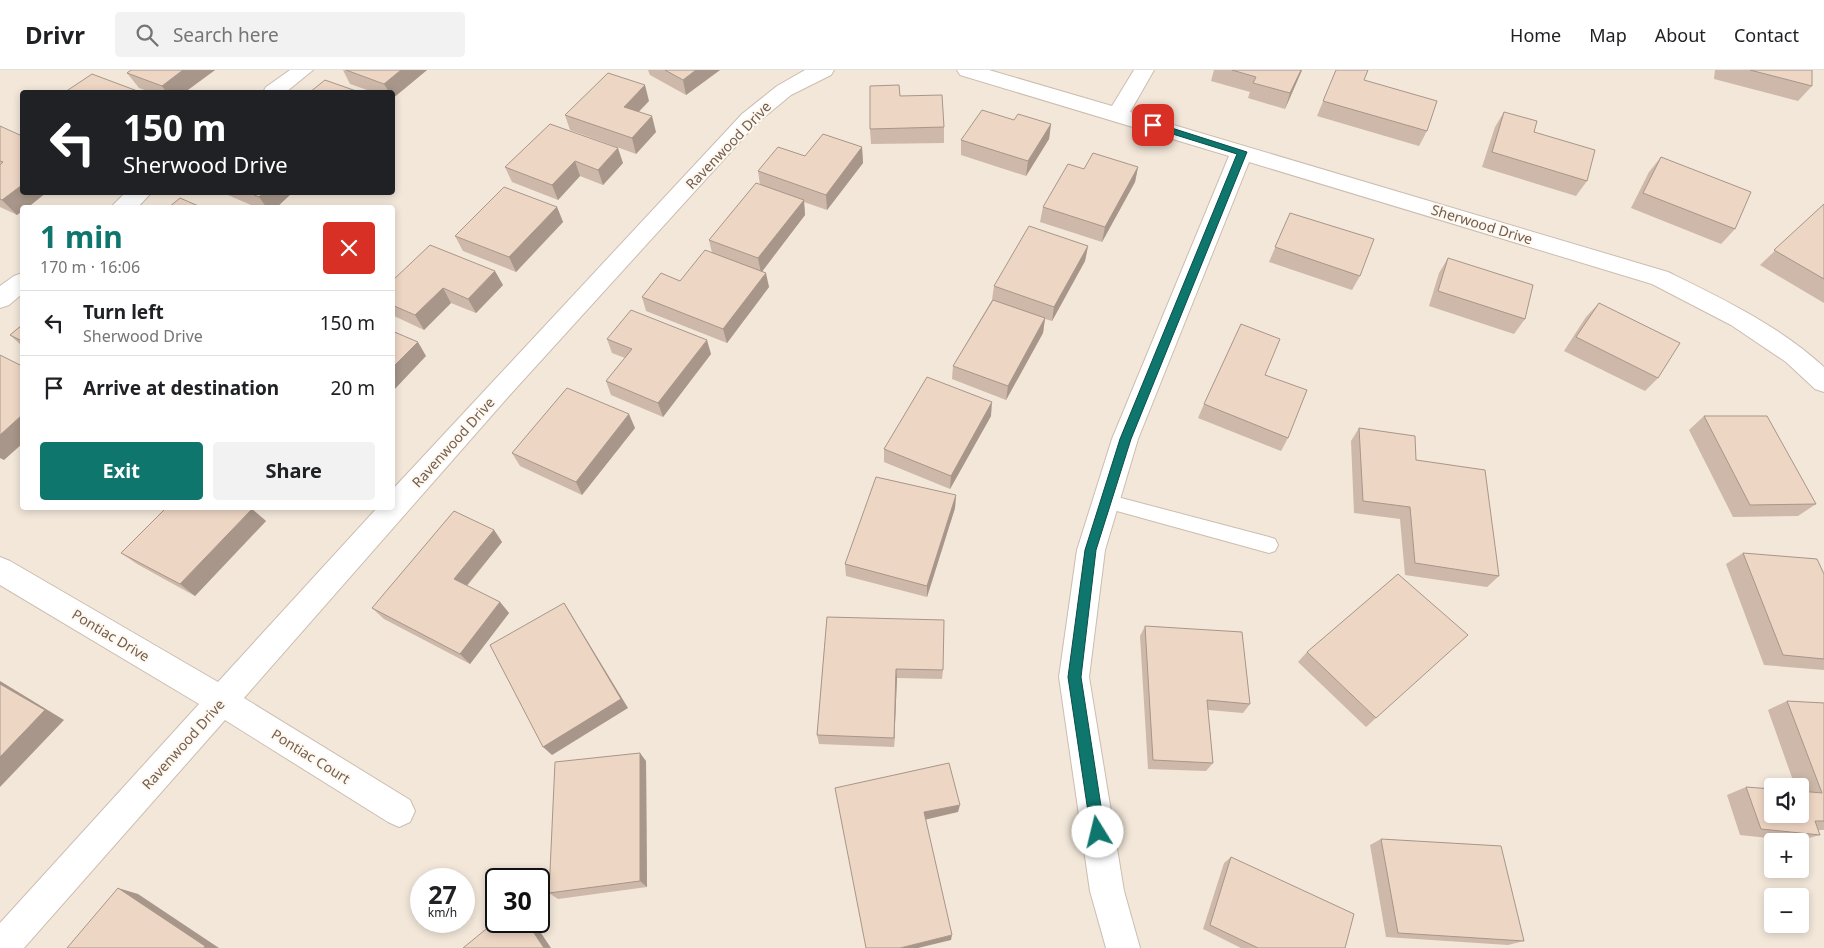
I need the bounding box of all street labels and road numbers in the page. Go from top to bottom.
street label: Ravenwood Drive [681,97,775,193]
street label: Sherwood Drive [1429,200,1535,248]
street label: Ravenwood Drive [407,393,499,491]
street label: Pontiac Drive [69,604,153,666]
street label: Ravenwood Drive [137,695,229,793]
street label: Pontiac Court [268,724,354,788]

